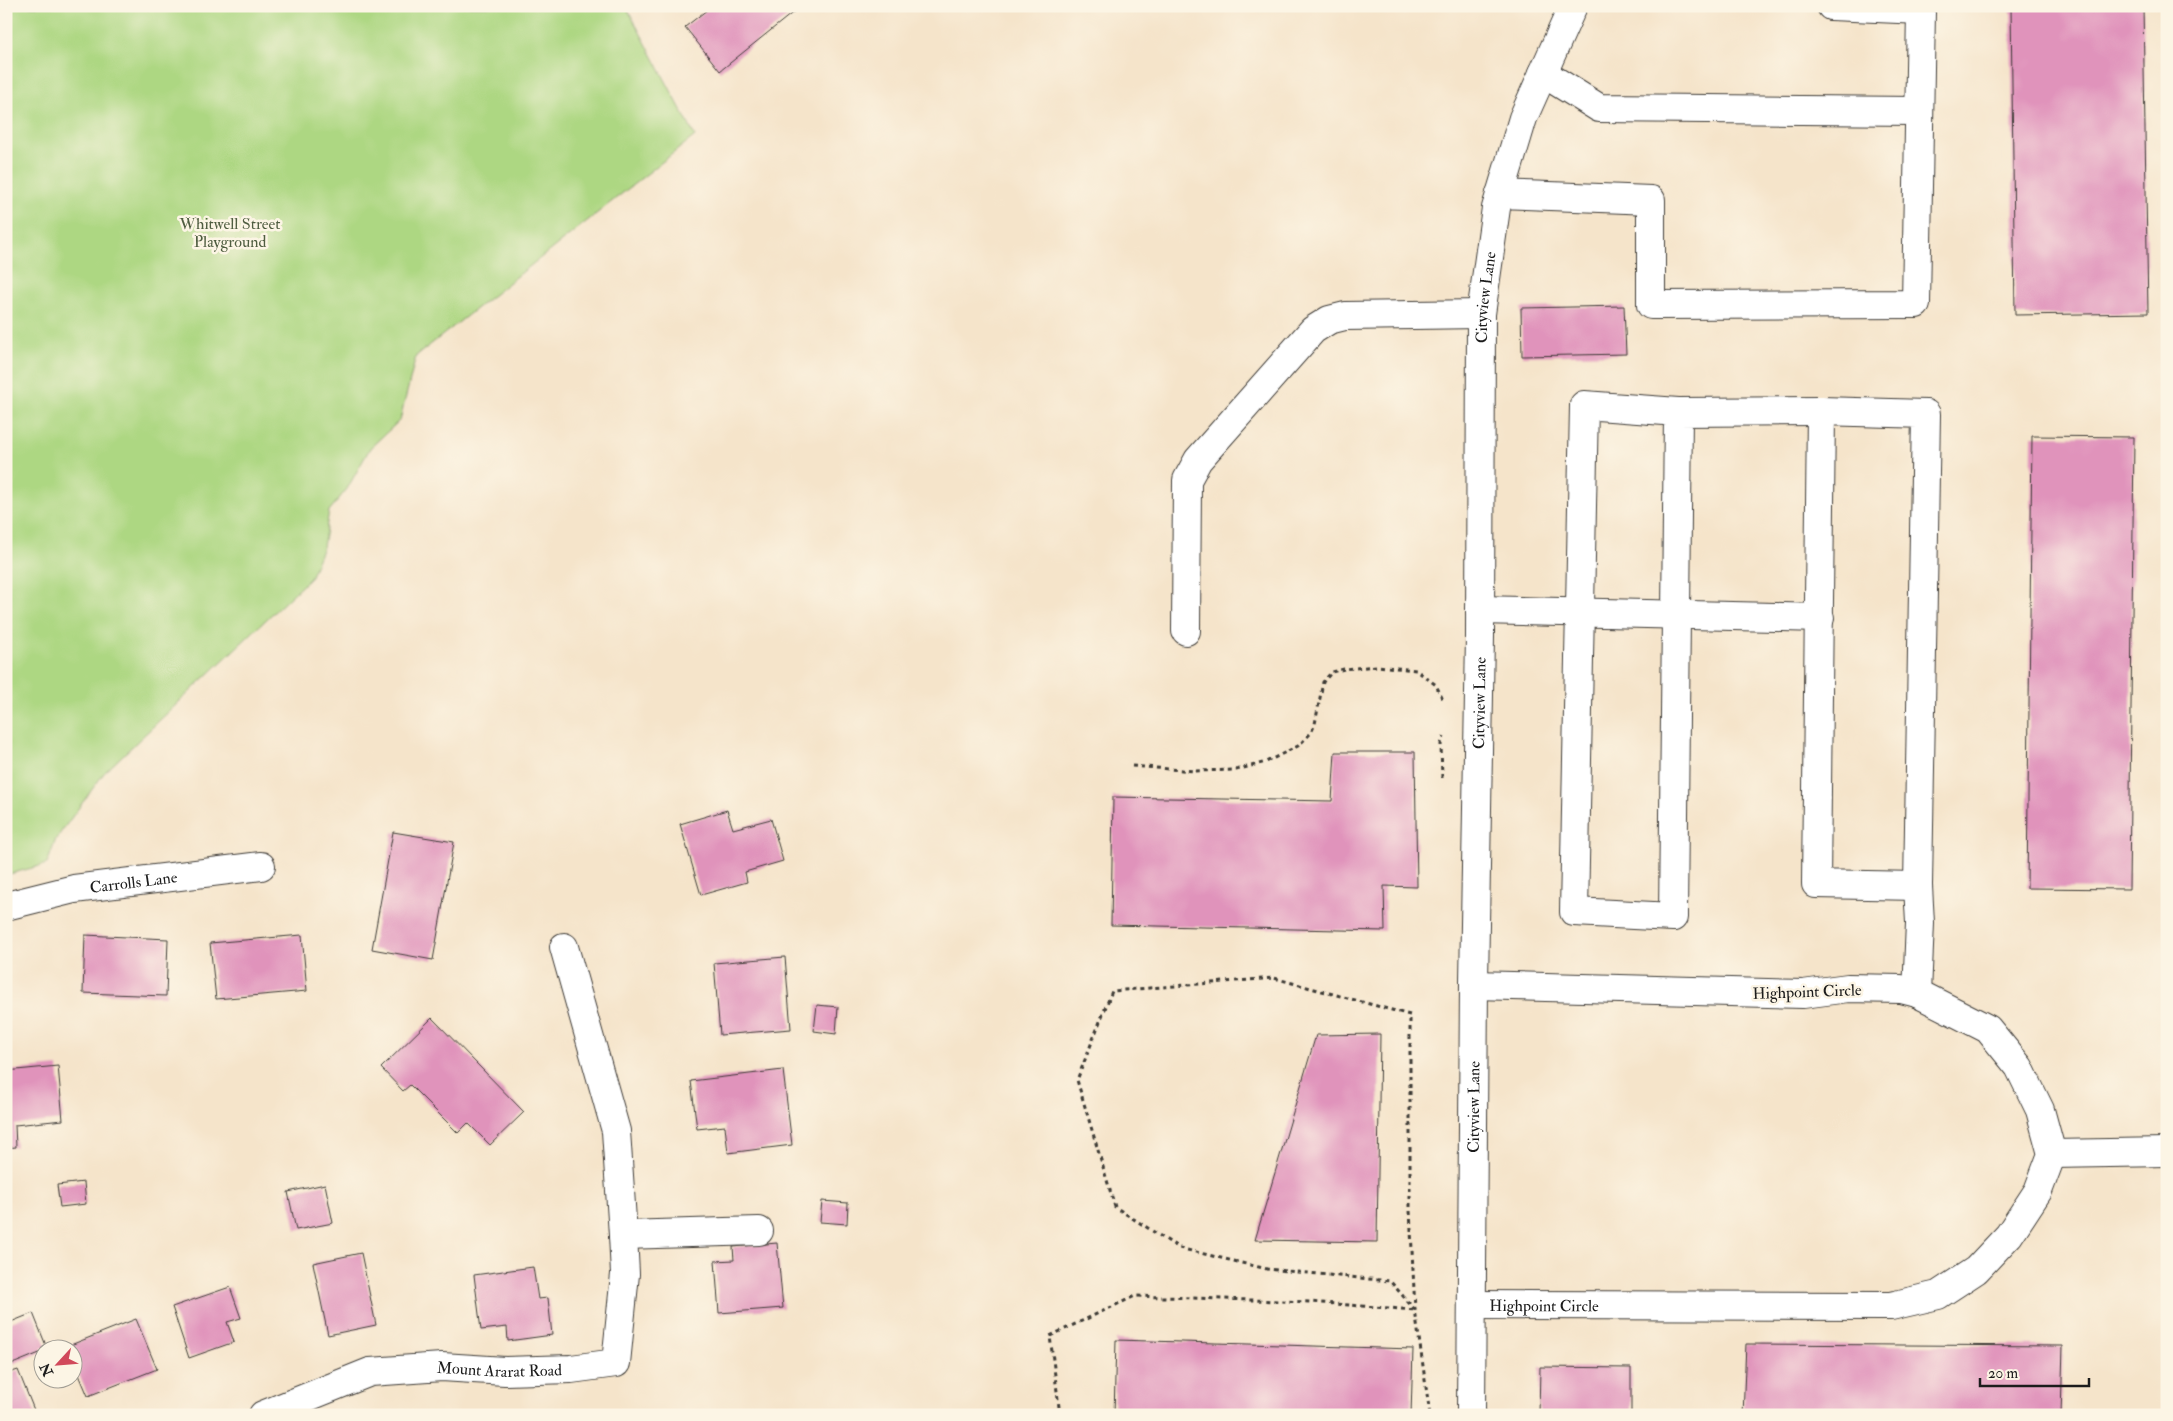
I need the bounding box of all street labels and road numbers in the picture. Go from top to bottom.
street label: Cityview Lane [1472,250,1501,343]
street label: Cityview Lane [1469,657,1491,749]
street label: Carrolls Lane [89,867,179,898]
street label: Highpoint Circle [1752,980,1862,1005]
street label: Cityview Lane [1464,1061,1484,1153]
street label: Highpoint Circle [1489,1296,1599,1317]
street label: Mount Ararat Road [436,1358,562,1382]

